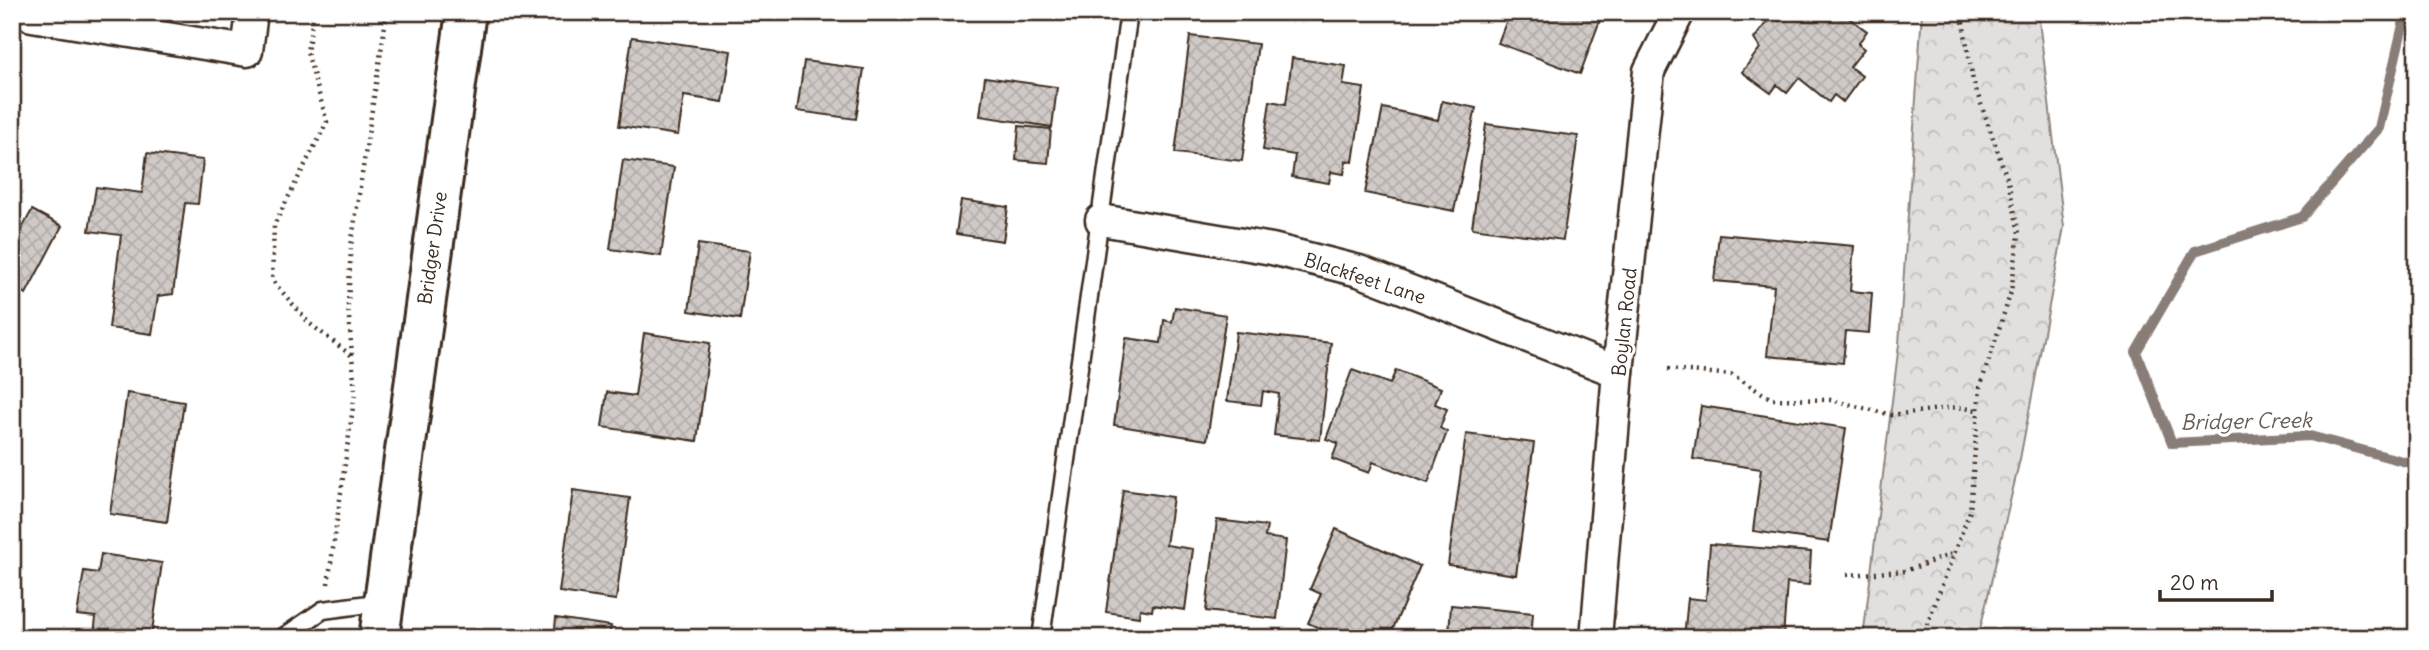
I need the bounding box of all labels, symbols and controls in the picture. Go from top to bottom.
street label: Bridger Drive [412,190,452,306]
street label: Blackfeet Lane [1301,247,1429,309]
street label: Boylan Road [1606,266,1642,378]
water label: Bridger Creek [2180,406,2313,436]
scale bar [2160,559,2272,603]
text: 20 m [2170,569,2219,596]

